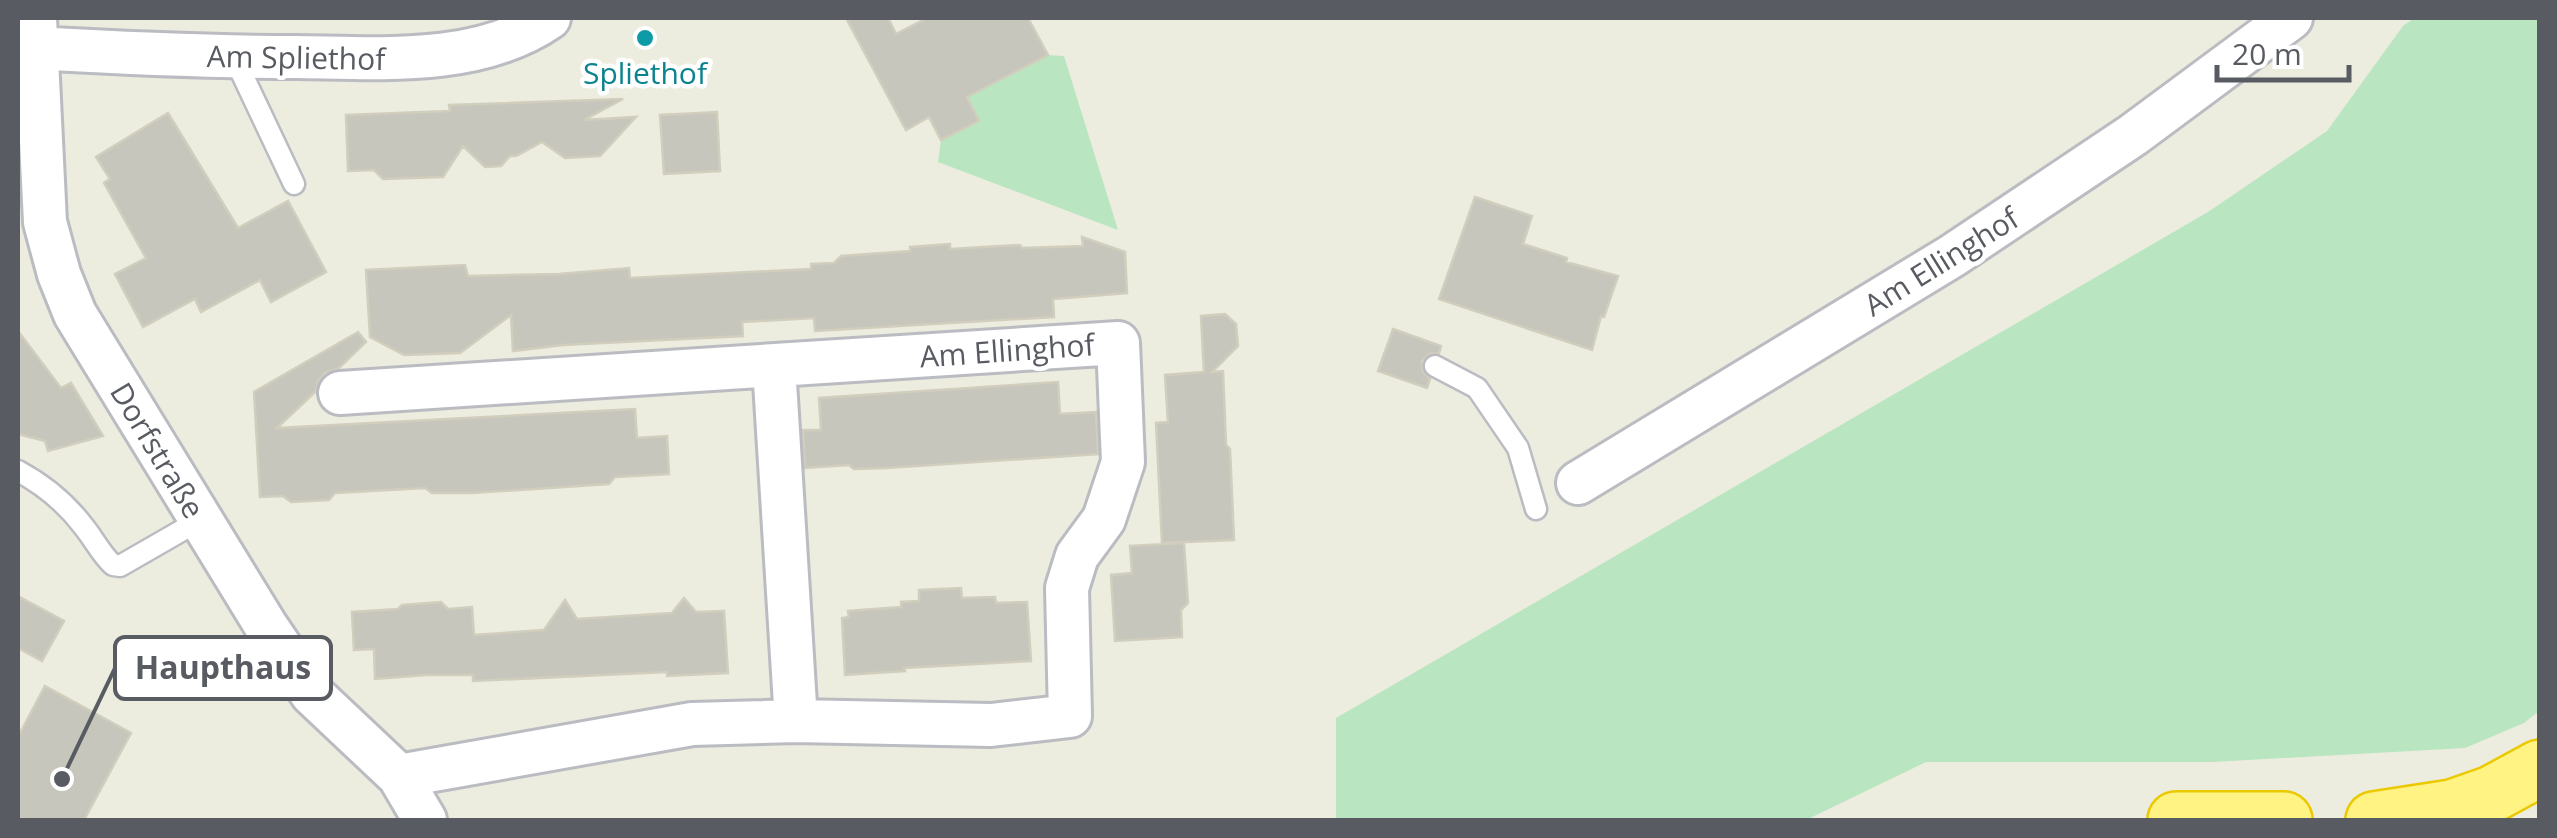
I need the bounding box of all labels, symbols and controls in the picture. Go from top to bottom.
scale bar [2217,20,2350,82]
marker: Spliethof [634,27,656,49]
text: 20 m [2232,33,2302,74]
street label: Am Spliethof [206,35,388,79]
place label: Spliethof [583,52,709,93]
street label: Am Ellinghof [1856,196,2028,325]
street label: Am Ellinghof [918,323,1098,377]
street label: Dorfstraße [101,374,215,526]
callout: Haupthaus [115,637,331,699]
text: Haupthaus [135,645,311,688]

